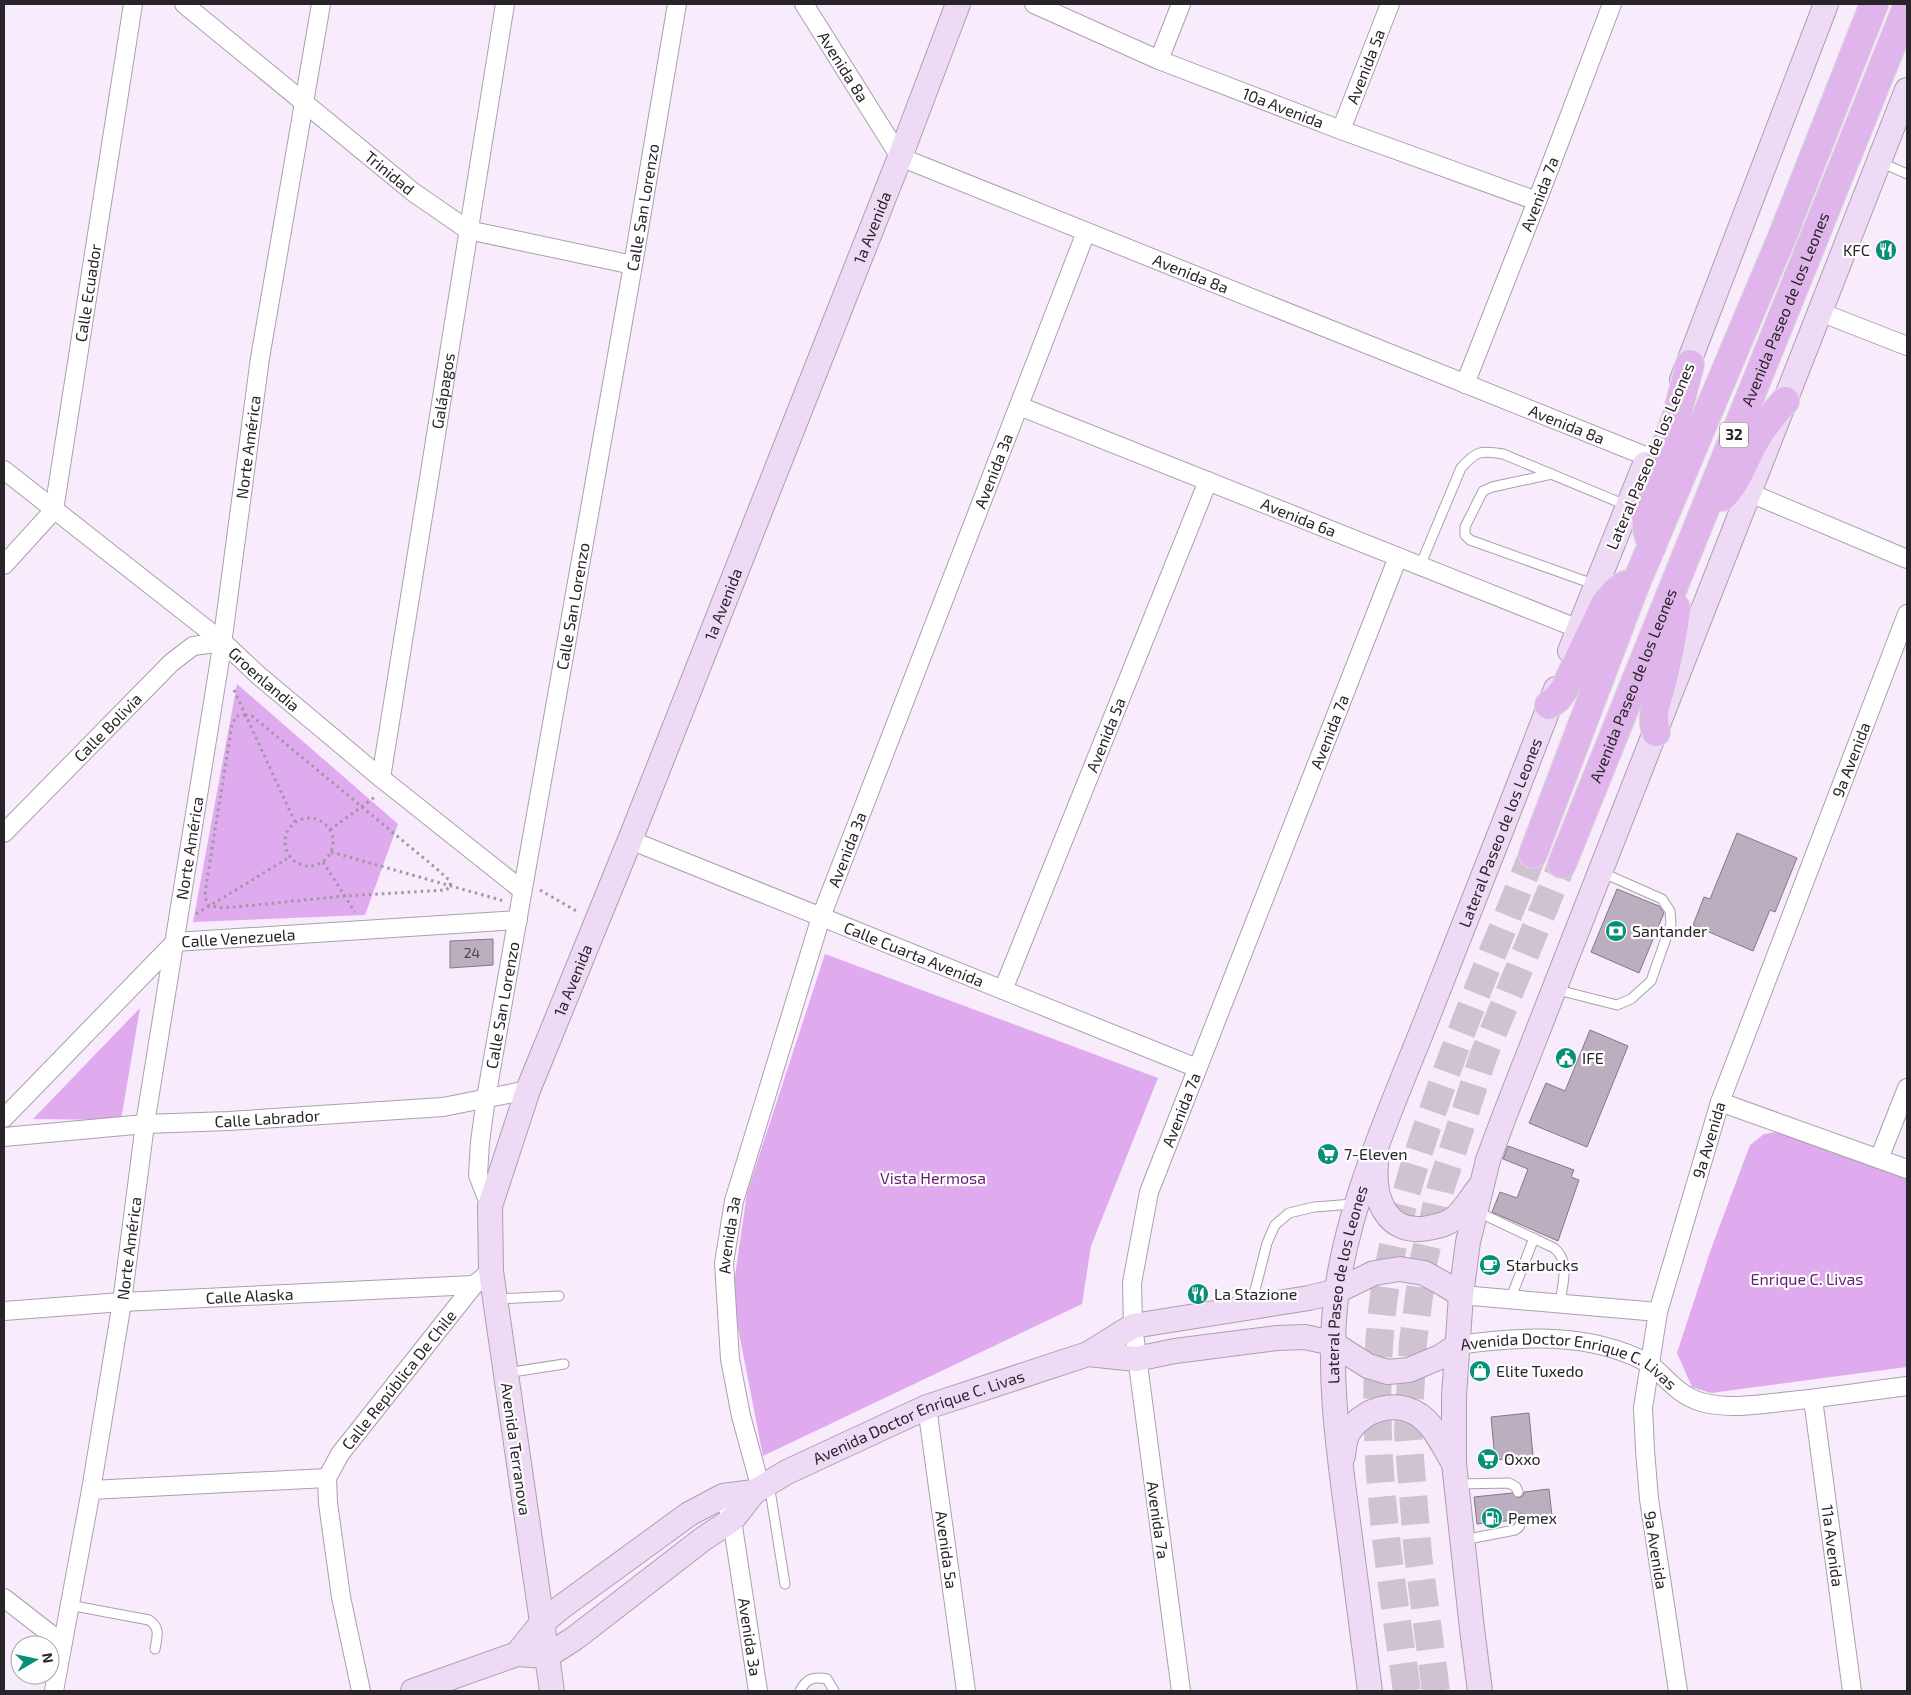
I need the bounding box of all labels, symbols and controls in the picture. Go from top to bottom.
street label: Avenida 5a [1342,26,1388,107]
street label: Avenida 8a [814,28,873,105]
street label: 10a Avenida [1240,83,1327,132]
street label: Calle San Lorenzo [622,142,662,273]
street label: Trinidad [361,146,419,198]
street label: Avenida 7a [1516,154,1562,234]
street label: 1a Avenida [849,188,894,266]
street label: Avenida Paseo de los Leones [1737,209,1833,409]
restaurant icon: KFC [1874,238,1898,262]
place label: KFC [1843,240,1870,259]
street label: Calle Ecuador [70,242,105,343]
street label: Avenida 8a [1150,249,1232,297]
street label: Galápagos [427,352,458,430]
street label: Lateral Paseo de los Leones [1602,360,1698,552]
street label: Norte América [231,394,264,500]
street label: Avenida 8a [1526,400,1608,448]
road number: 32 [1720,422,1748,448]
street label: Avenida 3a [970,430,1016,511]
street label: Avenida 6a [1258,493,1339,540]
street label: Calle San Lorenzo [552,541,593,671]
street label: 1a Avenida [700,565,746,643]
street label: Avenida Paseo de los Leones [1585,585,1680,785]
street label: Groenlandia [225,643,304,715]
street label: Calle Bolivia [70,689,145,765]
street label: Avenida 7a [1306,692,1352,772]
street label: Avenida 5a [1082,695,1129,775]
street label: 9a Avenida [1828,719,1874,800]
street label: Lateral Paseo de los Leones [1454,735,1545,930]
street label: Norte América [171,795,207,901]
street label: Avenida 3a [823,809,870,890]
street label: Calle Cuarta Avenida [841,917,987,990]
bank icon: Santander [1604,919,1628,943]
place label: Santander [1632,921,1708,940]
street label: Calle Venezuela [181,924,296,951]
street label: Calle San Lorenzo [481,940,522,1070]
street label: 1a Avenida [549,941,596,1019]
house number: 24 [464,944,480,961]
public building icon: IFE [1554,1046,1578,1070]
place label: IFE [1582,1048,1604,1067]
street label: Avenida 7a [1158,1070,1204,1150]
street label: 9a Avenida [1688,1099,1729,1180]
street label: Calle Labrador [214,1105,321,1131]
supermarket icon: 7-Eleven [1316,1142,1340,1166]
place label: 7-Eleven [1344,1144,1408,1163]
park label: Vista Hermosa [880,1168,986,1187]
street label: Lateral Paseo de los Leones [1323,1183,1371,1384]
street label: Avenida 3a [714,1193,744,1275]
street label: Norte América [112,1195,145,1301]
cafe icon: Starbucks [1478,1253,1502,1277]
place label: Starbucks [1506,1255,1579,1274]
park label: Enrique C. Livas [1751,1269,1863,1288]
restaurant icon: La Stazione [1186,1282,1210,1306]
street label: Calle Alaska [205,1284,294,1307]
place label: La Stazione [1214,1284,1297,1303]
street label: Calle República De Chile [337,1306,460,1453]
street label: Avenida Doctor Enrique C. Livas [1459,1328,1681,1393]
shop icon: Elite Tuxedo [1468,1359,1492,1383]
place label: Elite Tuxedo [1496,1361,1584,1380]
street label: Avenida Doctor Enrique C. Livas [809,1366,1027,1468]
street label: Avenida Terranova [498,1381,535,1517]
supermarket icon: Oxxo [1476,1447,1500,1471]
place label: Oxxo [1504,1449,1541,1468]
street label: Avenida 7a [1144,1480,1173,1560]
street label: 11a Avenida [1818,1503,1848,1588]
fuel station icon: Pemex [1480,1506,1504,1530]
place label: Pemex [1508,1508,1558,1527]
street label: Avenida 5a [932,1509,962,1590]
street label: 9a Avenida [1641,1509,1672,1590]
street label: Avenida 3a [735,1596,766,1677]
north arrow [10,1635,60,1685]
text: N [39,1652,58,1664]

